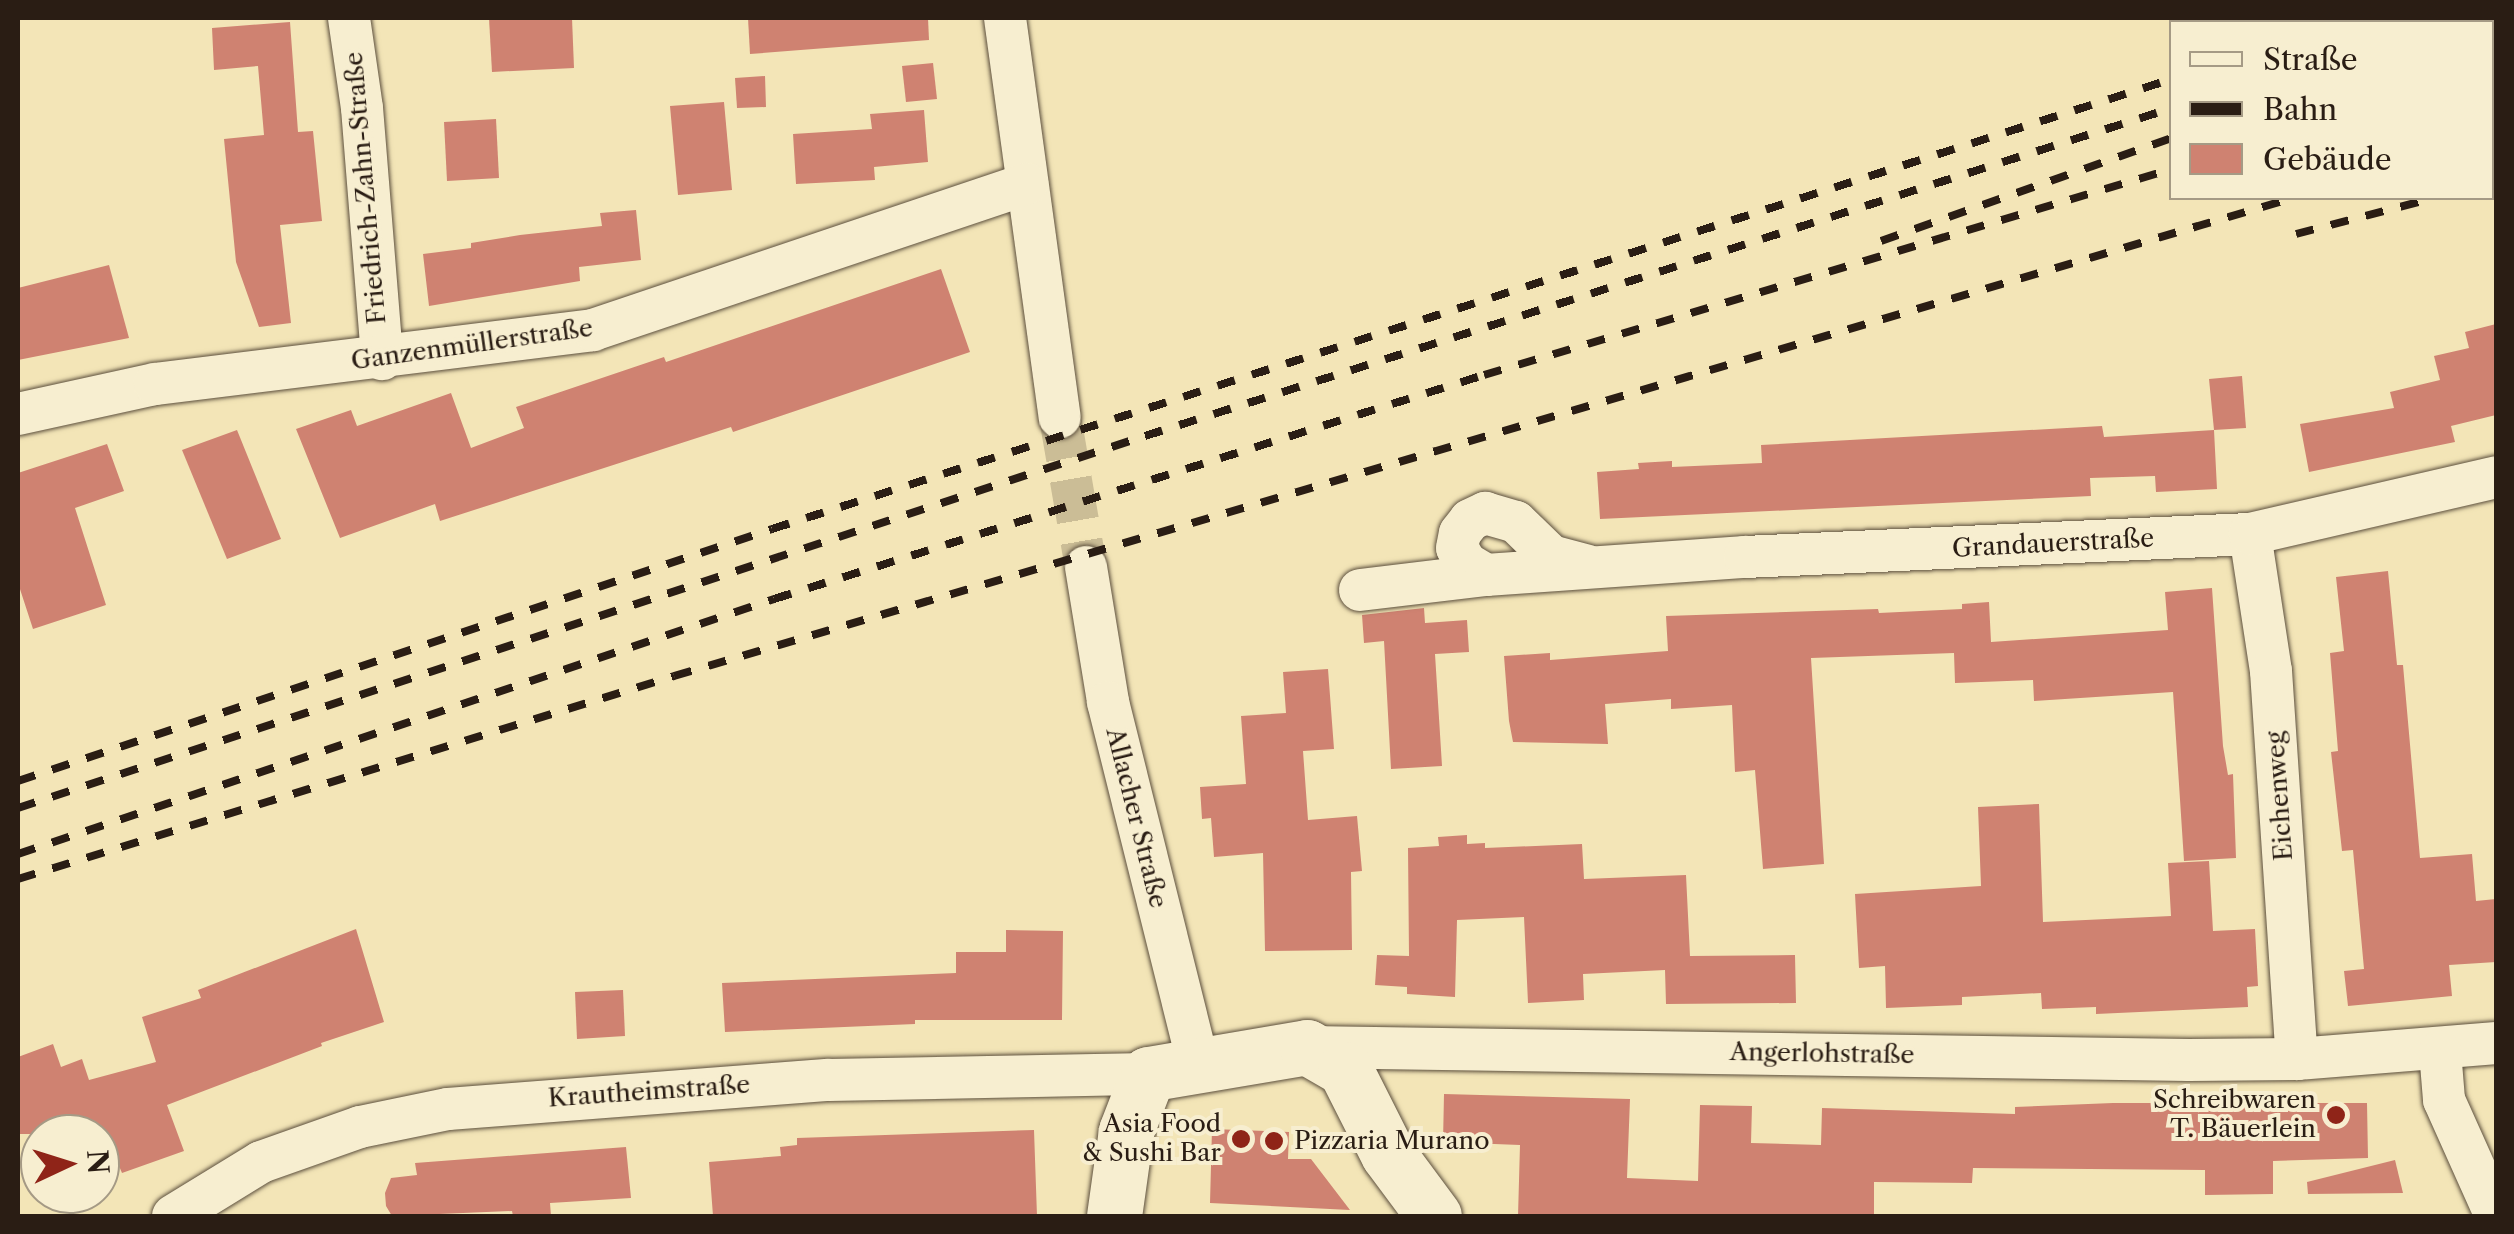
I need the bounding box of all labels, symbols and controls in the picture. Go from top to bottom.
legend [2169,20,2494,200]
text: Straße [2263,41,2358,78]
street label: Friedrich-Zahn-Straße [339,51,393,325]
text: Bahn [2263,91,2337,128]
text: Gebäude [2263,141,2391,178]
street label: Ganzenmüllerstraße [349,313,595,377]
street label: Grandauerstraße [1951,524,2155,564]
street label: Allacher Straße [1099,724,1173,912]
street label: Eichenweg [2261,730,2299,862]
street label: Angerlohstraße [1729,1037,1915,1071]
street label: Krautheimstraße [547,1070,751,1114]
place label: Schreibwaren T. Bäuerlein [2153,1086,2316,1145]
marker: Schreibwaren T. Bäuerlein [2325,1104,2347,1126]
place label: Asia Food & Sushi Bar [1082,1110,1221,1169]
north arrow [20,1114,120,1214]
place label: Pizzaria Murano [1294,1126,1490,1156]
marker: Asia Food & Sushi Bar [1230,1128,1252,1150]
marker: Pizzaria Murano [1263,1130,1285,1152]
text: N [80,1149,116,1175]

